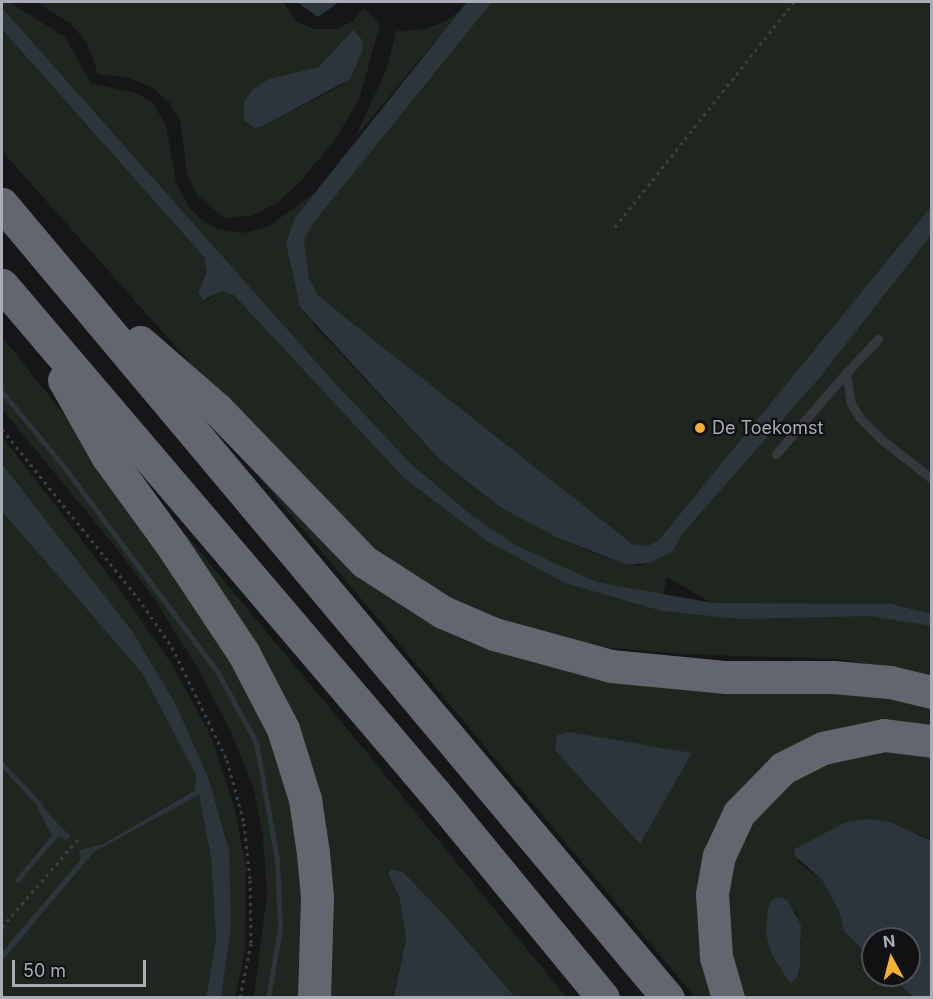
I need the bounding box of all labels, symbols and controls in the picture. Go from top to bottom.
place label: De Toekomst [712,417,823,439]
marker: De Toekomst [693,421,707,435]
north arrow [861,927,921,987]
text: N [882,930,896,952]
scale bar [15,948,148,986]
text: 50 m [23,960,66,981]

